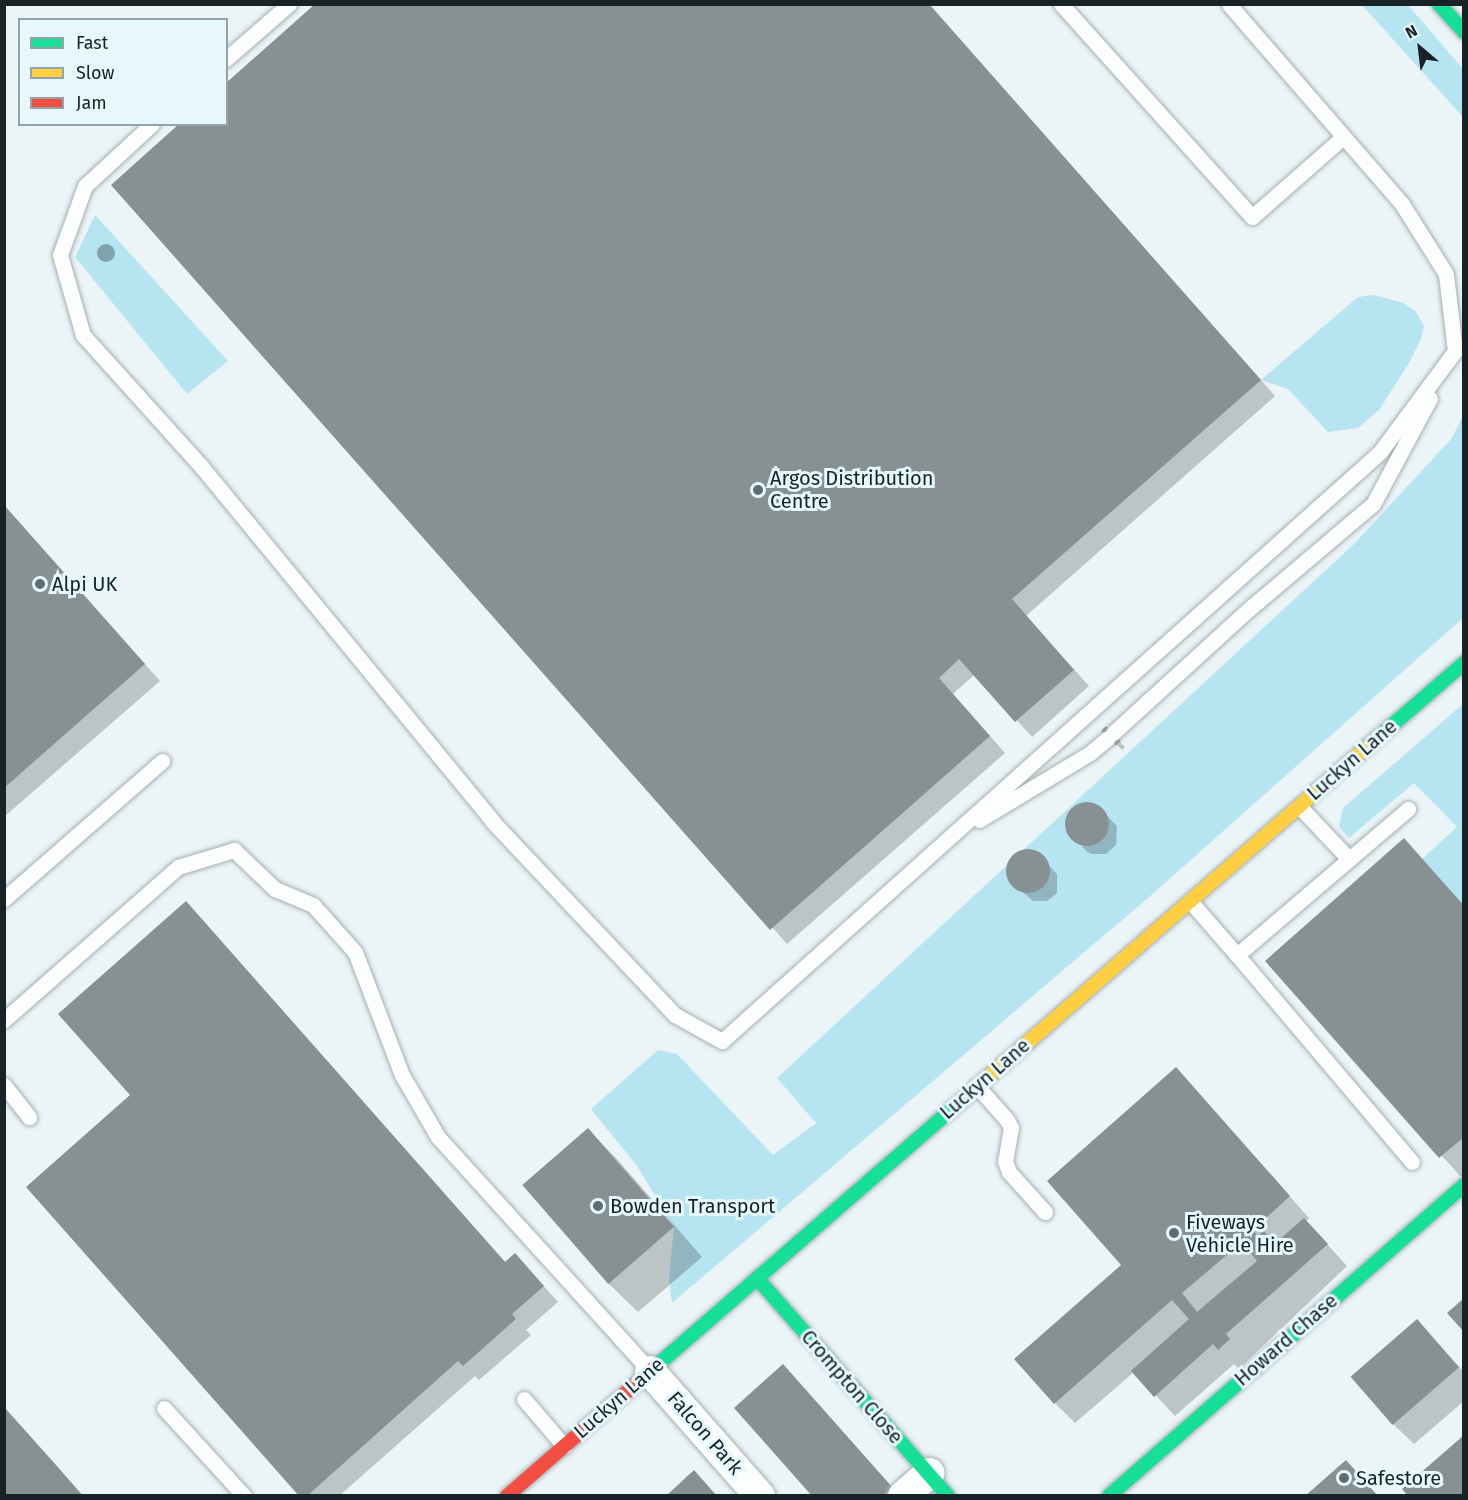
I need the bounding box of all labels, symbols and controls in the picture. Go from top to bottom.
legend [18,18,228,126]
north arrow [1390,18,1450,78]
text: N [1402,21,1420,43]
text: Fast [76,32,108,54]
text: Slow [76,62,114,84]
text: Jam [76,92,107,114]
place label: Argos Distribution Centre [770,466,933,513]
marker: Argos Distribution Centre [751,483,765,497]
place label: Alpi UK [52,572,117,596]
marker: Alpi UK [33,577,47,591]
street label: Luckyn Lane [1302,714,1402,806]
street label: Luckyn Lane [935,1033,1035,1125]
place label: Bowden Transport [610,1194,775,1218]
marker: Bowden Transport [591,1199,605,1213]
place label: Fiveways Vehicle Hire [1186,1210,1294,1257]
marker: Fiveways Vehicle Hire [1167,1226,1181,1240]
street label: Howard Chase [1230,1289,1342,1391]
street label: Crompton Close [796,1325,908,1449]
street label: Luckyn Lane [569,1352,669,1444]
street label: Falcon Park [662,1387,748,1479]
place label: Safestore [1356,1466,1441,1490]
marker: Safestore [1337,1471,1351,1485]

